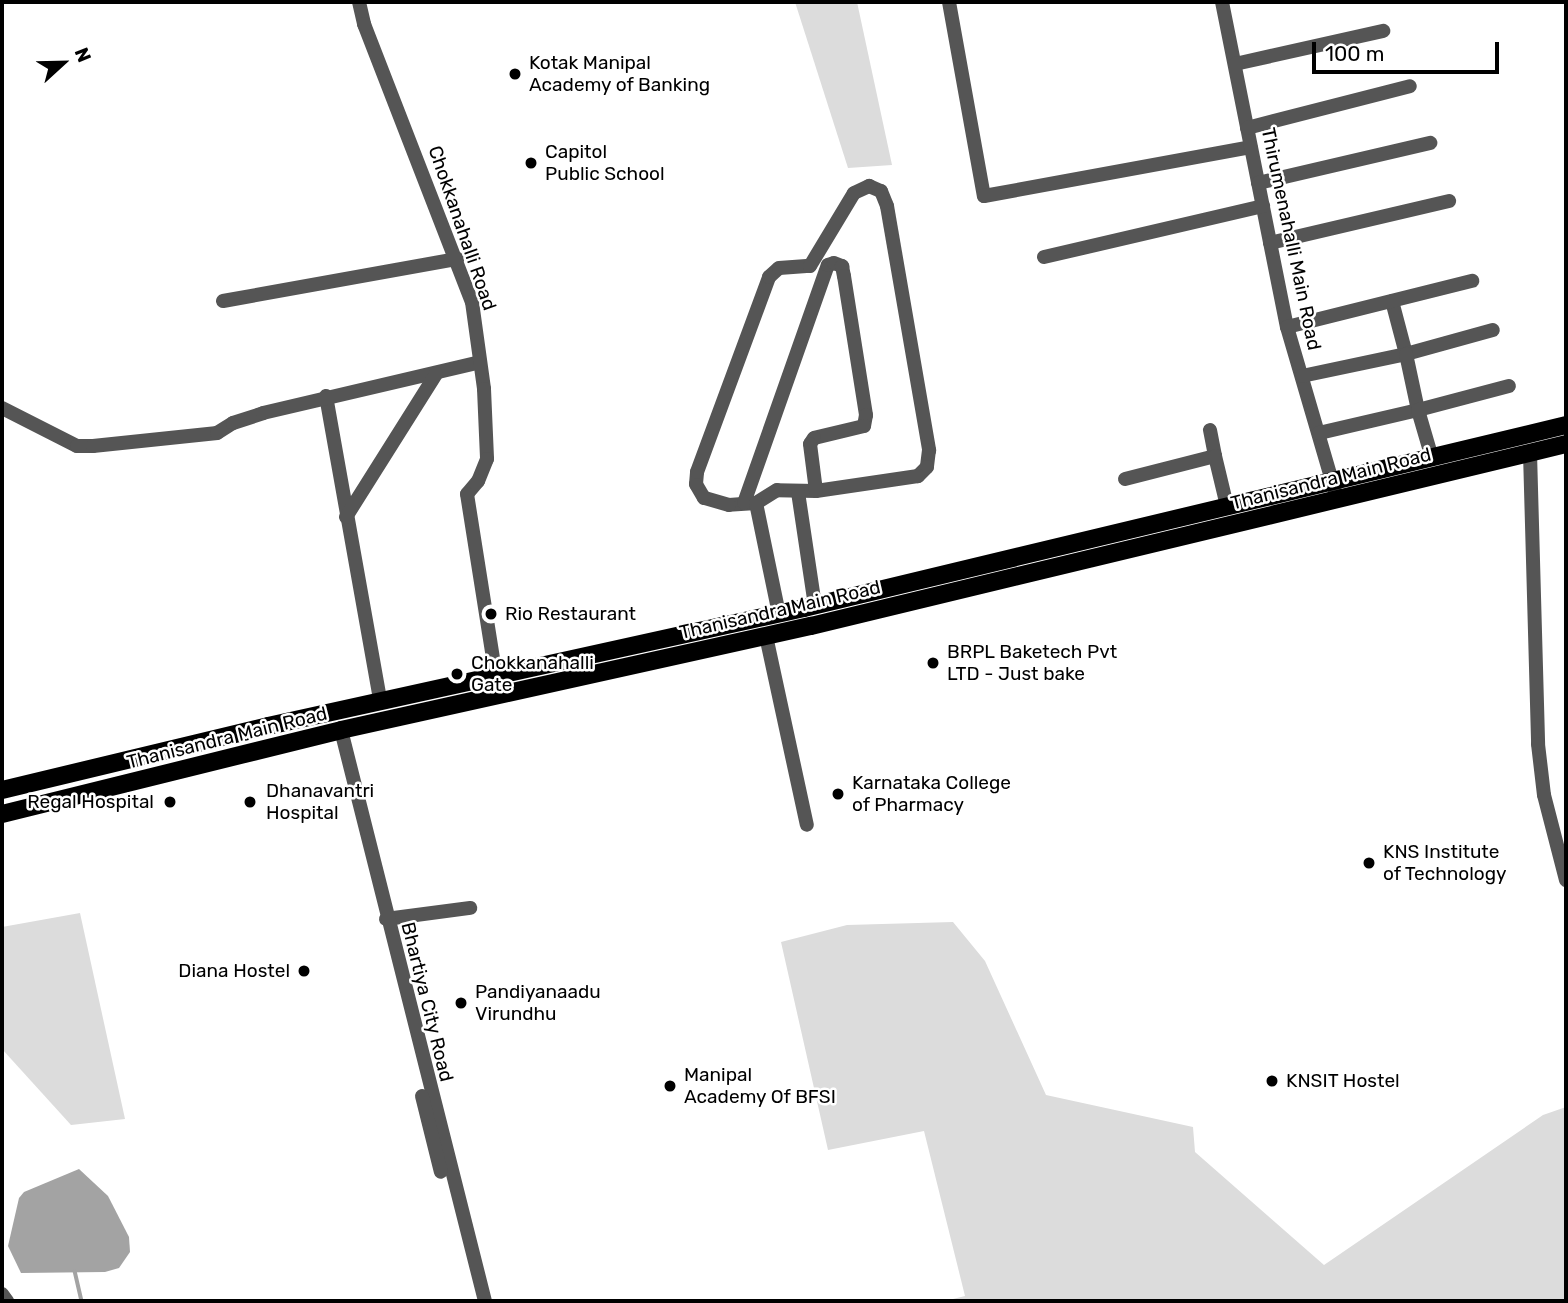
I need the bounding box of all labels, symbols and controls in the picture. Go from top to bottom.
north arrow [28,28,98,98]
scale bar [1316,28,1503,72]
text: 100 m [1325,41,1384,66]
text: N [70,44,96,66]
place label: Kotak Manipal Academy of Banking [529,52,711,96]
marker: Kotak Manipal Academy of Banking [507,66,523,82]
street label: Thirumenahalli Main Road [1256,126,1326,352]
place label: Capitol Public School [545,141,665,185]
street label: Chokkanahalli Road [423,143,501,313]
marker: Capitol Public School [523,155,539,171]
street label: Thanisandra Main Road [1229,443,1433,515]
street label: Thanisandra Main Road [677,576,883,644]
place label: Rio Restaurant [505,603,636,625]
marker: Rio Restaurant [483,606,499,622]
place label: BRPL Baketech Pvt LTD - Just bake [947,641,1118,685]
place label: Chokkanahalli Gate [471,652,594,696]
marker: BRPL Baketech Pvt LTD - Just bake [925,655,941,671]
marker: Chokkanahalli Gate [449,666,465,682]
street label: Thanisandra Main Road [125,702,329,774]
place label: Karnataka College of Pharmacy [852,772,1011,816]
place label: Dhanavantri Hospital [266,780,374,824]
marker: Karnataka College of Pharmacy [830,786,846,802]
place label: Regal Hospital [27,791,154,813]
marker: Regal Hospital [160,792,180,812]
marker: Dhanavantri Hospital [240,792,260,812]
place label: KNS Institute of Technology [1383,841,1507,885]
marker: KNS Institute of Technology [1361,855,1377,871]
street label: Bhartiya City Road [396,920,458,1084]
place label: Diana Hostel [178,960,290,982]
marker: Diana Hostel [296,963,312,979]
place label: Pandiyanaadu Virundhu [475,981,601,1025]
marker: Pandiyanaadu Virundhu [453,995,469,1011]
place label: Manipal Academy Of BFSI [684,1064,837,1108]
place label: KNSIT Hostel [1286,1070,1400,1092]
marker: KNSIT Hostel [1264,1073,1280,1089]
marker: Manipal Academy Of BFSI [662,1078,678,1094]

